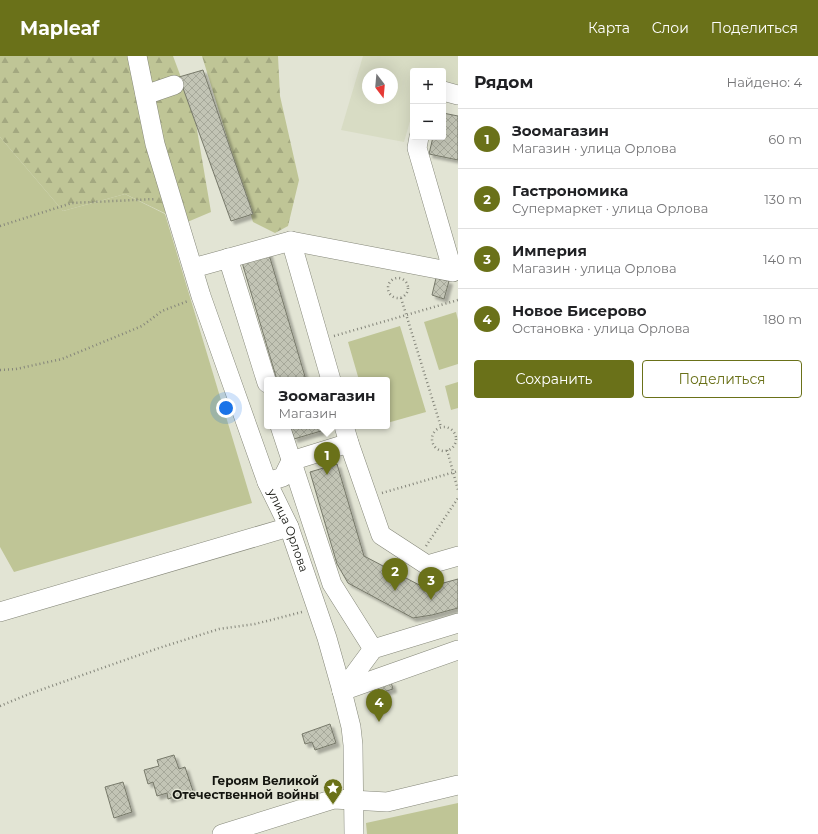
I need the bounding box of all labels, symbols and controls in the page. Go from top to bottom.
text: Mapleaf [20,17,99,40]
text: Карта [588,19,630,37]
text: Слои [652,19,689,37]
text: Поделиться [711,19,798,37]
north arrow [362,68,398,104]
map controls [410,68,446,140]
button: + [410,68,446,104]
text: Рядом [474,72,533,92]
text: Найдено: 4 [727,74,802,90]
button: − [410,104,446,140]
text: Зоомагазин [512,121,609,140]
text: 1 [484,131,490,147]
text: 60 m [768,131,802,147]
text: Магазин · улица Орлова [512,140,677,156]
text: Гастрономика [512,181,628,200]
text: 2 [483,191,491,207]
text: 130 m [764,191,802,207]
text: Супермаркет · улица Орлова [512,200,708,216]
text: Империя [512,241,587,260]
text: 3 [483,251,491,267]
text: 140 m [763,251,802,267]
text: Магазин · улица Орлова [512,260,677,276]
text: Новое Бисерово [512,301,647,320]
text: 4 [483,311,491,327]
text: 180 m [763,311,802,327]
text: Остановка · улица Орлова [512,320,690,336]
button: Сохранить [474,360,634,398]
button: Поделиться [642,360,802,398]
popup [264,377,390,429]
text: Зоомагазин [279,386,375,405]
your location [216,398,236,418]
text: Магазин [279,405,337,421]
pin: 1 [314,442,340,475]
street label: улица Орлова [264,485,312,574]
pin: 2 [382,558,408,591]
pin: 3 [418,567,444,600]
pin: 4 [366,689,392,722]
place label: Героям Великой Отечественной войны [172,773,319,802]
place icon: Героям Великой Отечественной войны [322,777,344,805]

